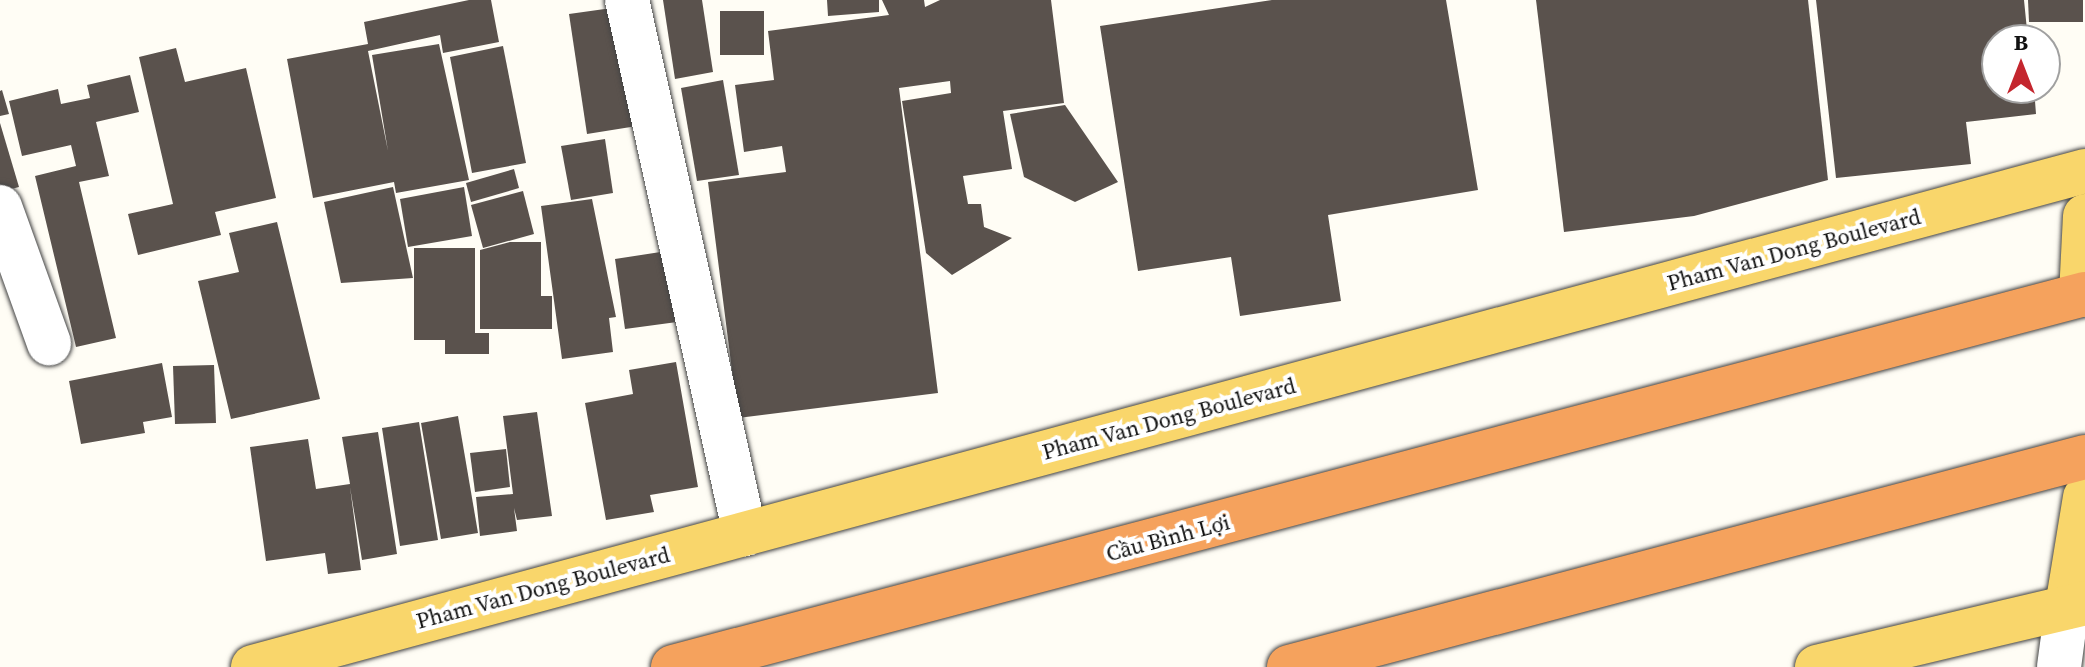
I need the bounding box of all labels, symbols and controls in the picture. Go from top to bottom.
north arrow [1981,24,2061,104]
text: B [2014,27,2028,57]
street label: Pham Van Dong Boulevard [1664,203,1924,297]
street label: Pham Van Dong Boulevard [1039,372,1299,466]
street label: Cầu Bình Lợi [1103,509,1233,567]
street label: Pham Van Dong Boulevard [413,541,673,635]

